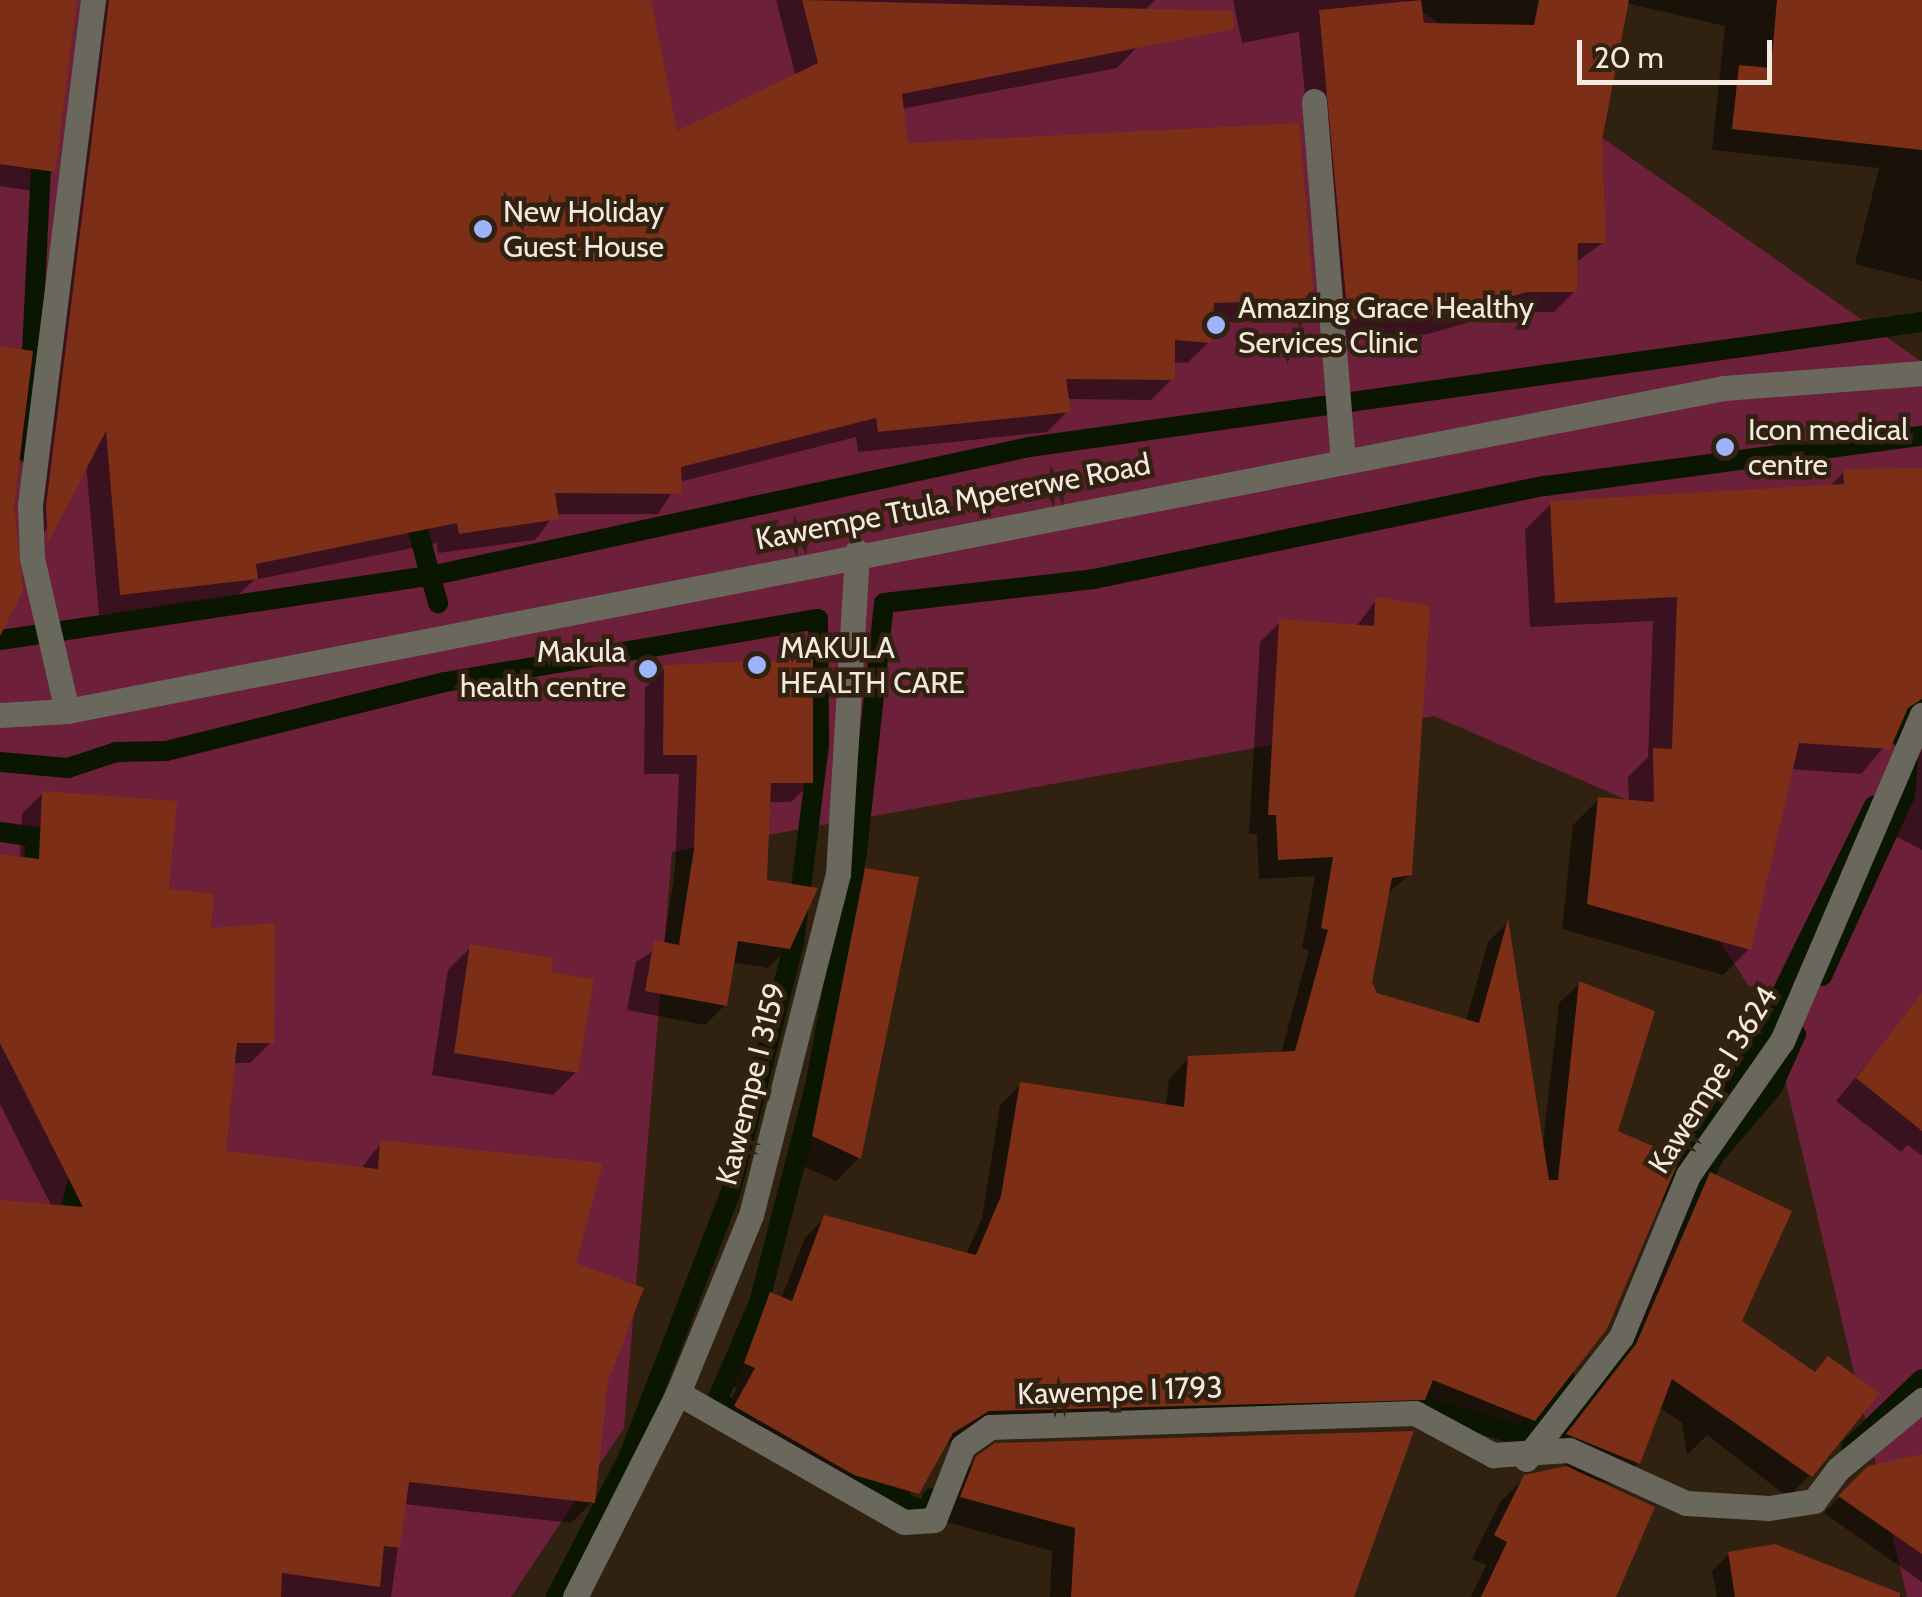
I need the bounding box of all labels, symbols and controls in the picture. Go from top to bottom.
scale bar [1582,20,1777,82]
text: 20 m [1594,39,1664,76]
place label: New Holiday Guest House [503,194,664,264]
marker: New Holiday Guest House [472,218,494,240]
place label: Amazing Grace Healthy Services Clinic [1238,290,1534,360]
marker: Amazing Grace Healthy Services Clinic [1203,312,1229,338]
place label: Icon medical centre [1748,412,1908,482]
marker: Icon medical centre [1712,434,1738,460]
street label: Kawempe Ttula Mpererwe Road [753,446,1153,558]
place label: MAKULA HEALTH CARE [780,630,965,700]
place label: Makula health centre [460,634,626,704]
marker: MAKULA HEALTH CARE [744,652,770,678]
marker: Makula health centre [635,656,661,682]
street label: Kawempe I 3159 [709,979,793,1189]
street label: Kawempe I 3624 [1641,980,1785,1180]
street label: Kawempe I 1793 [1017,1369,1223,1413]

